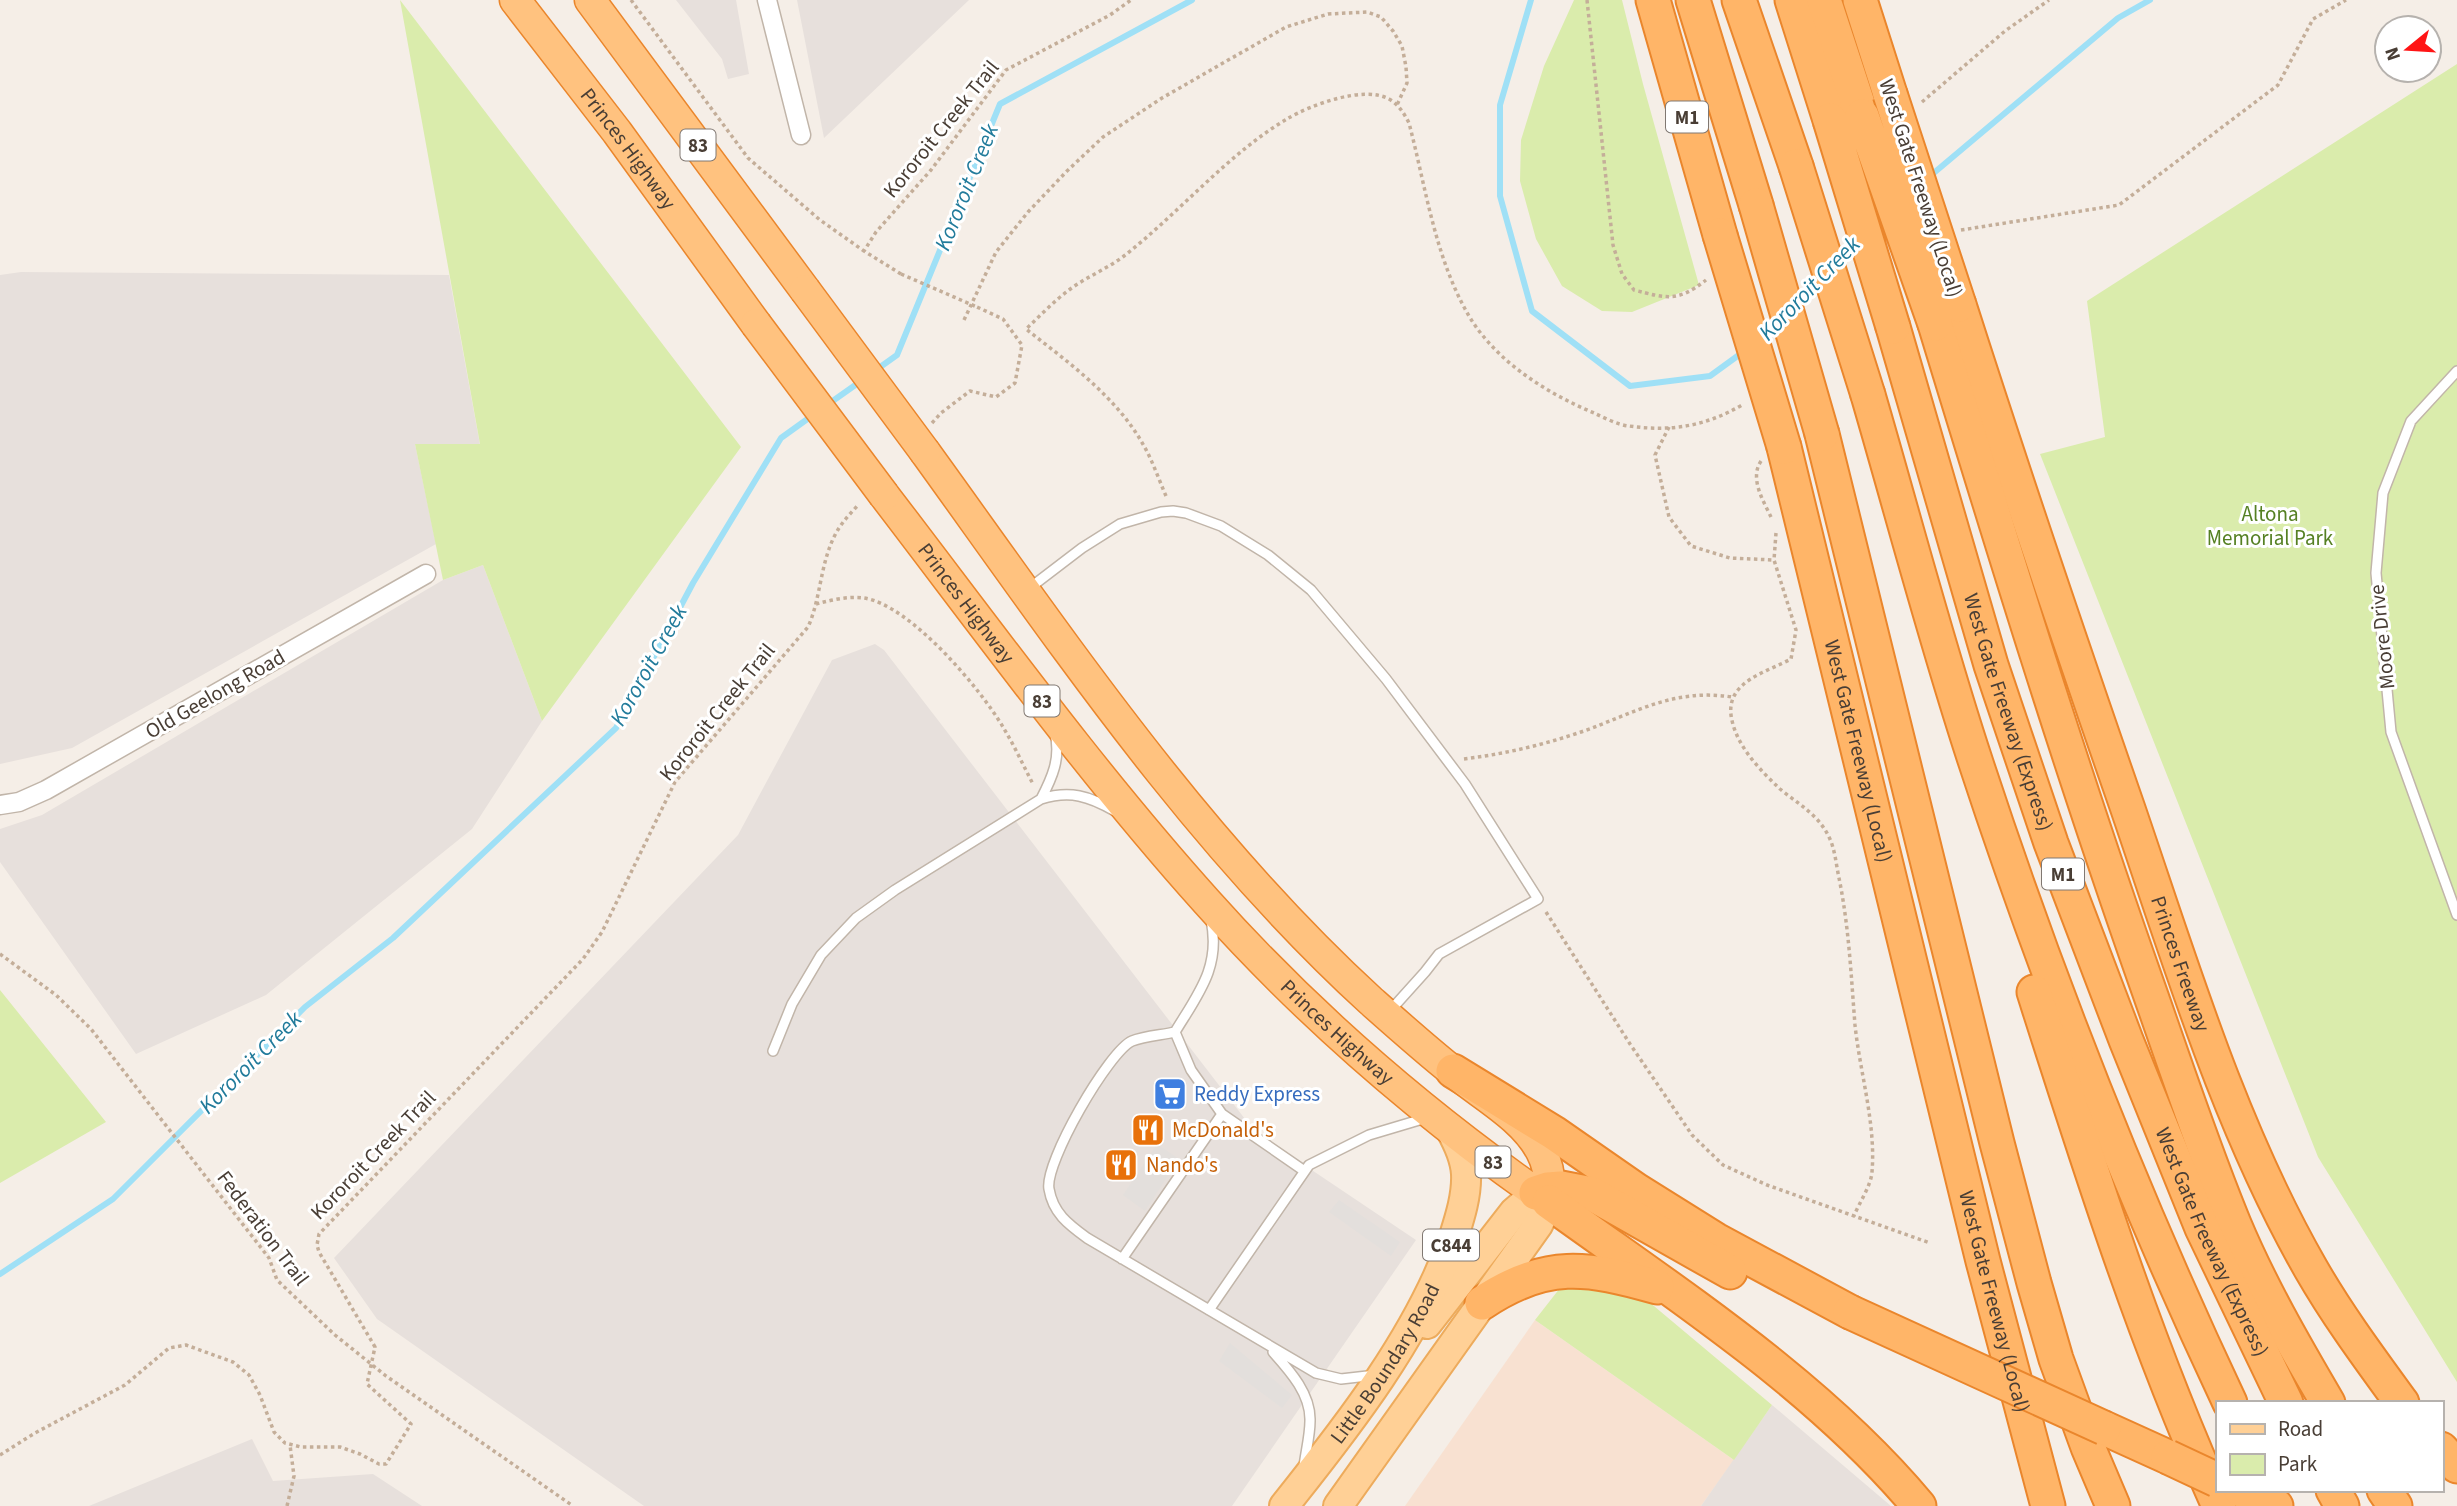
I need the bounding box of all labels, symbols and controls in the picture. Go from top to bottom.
north arrow [2373,14,2443,84]
text: N [2378,44,2408,64]
street label: Kororoit Creek Trail [878,55,1004,203]
street label: West Gate Freeway (Local) [1871,75,1971,301]
street label: Princes Highway [573,82,684,216]
road number: M1 [1666,102,1708,132]
water label: Kororoit Creek [928,120,1004,254]
road number: 83 [680,130,716,160]
water label: Kororoit Creek [1751,228,1869,348]
park label: Altona Memorial Park [2207,499,2334,553]
street label: Princes Highway [911,537,1022,670]
street label: Moore Drive [2362,583,2402,691]
street label: West Gate Freeway (Express) [1956,590,2061,835]
water label: Kororoit Creek [601,598,696,732]
street label: Kororoit Creek Trail [652,637,782,787]
street label: West Gate Freeway (Local) [1817,637,1900,865]
street label: Old Geelong Road [140,642,290,746]
road number: 83 [1024,686,1060,716]
road number: M1 [2042,859,2084,890]
street label: Princes Freeway [2143,892,2218,1036]
street label: Princes Highway [1274,972,1401,1092]
water label: Kororoit Creek [191,1003,310,1121]
supermarket icon: Reddy Express [1151,1075,1189,1113]
place label: Reddy Express [1194,1079,1320,1109]
street label: Kororoit Creek Trail [303,1084,443,1226]
restaurant icon: McDonald's [1129,1111,1167,1149]
place label: McDonald's [1172,1115,1274,1145]
street label: West Gate Freeway (Express) [2148,1123,2276,1361]
restaurant icon: Nando's [1102,1146,1140,1184]
road number: 83 [1476,1146,1510,1178]
place label: Nando's [1146,1150,1218,1180]
street label: Federation Trail [210,1164,316,1292]
street label: West Gate Freeway (Local) [1951,1187,2038,1416]
road number: C844 [1423,1230,1479,1260]
street label: Little Boundary Road [1323,1278,1447,1450]
legend [2216,1401,2443,1492]
text: Road [2278,1414,2323,1444]
text: Park [2278,1449,2318,1479]

